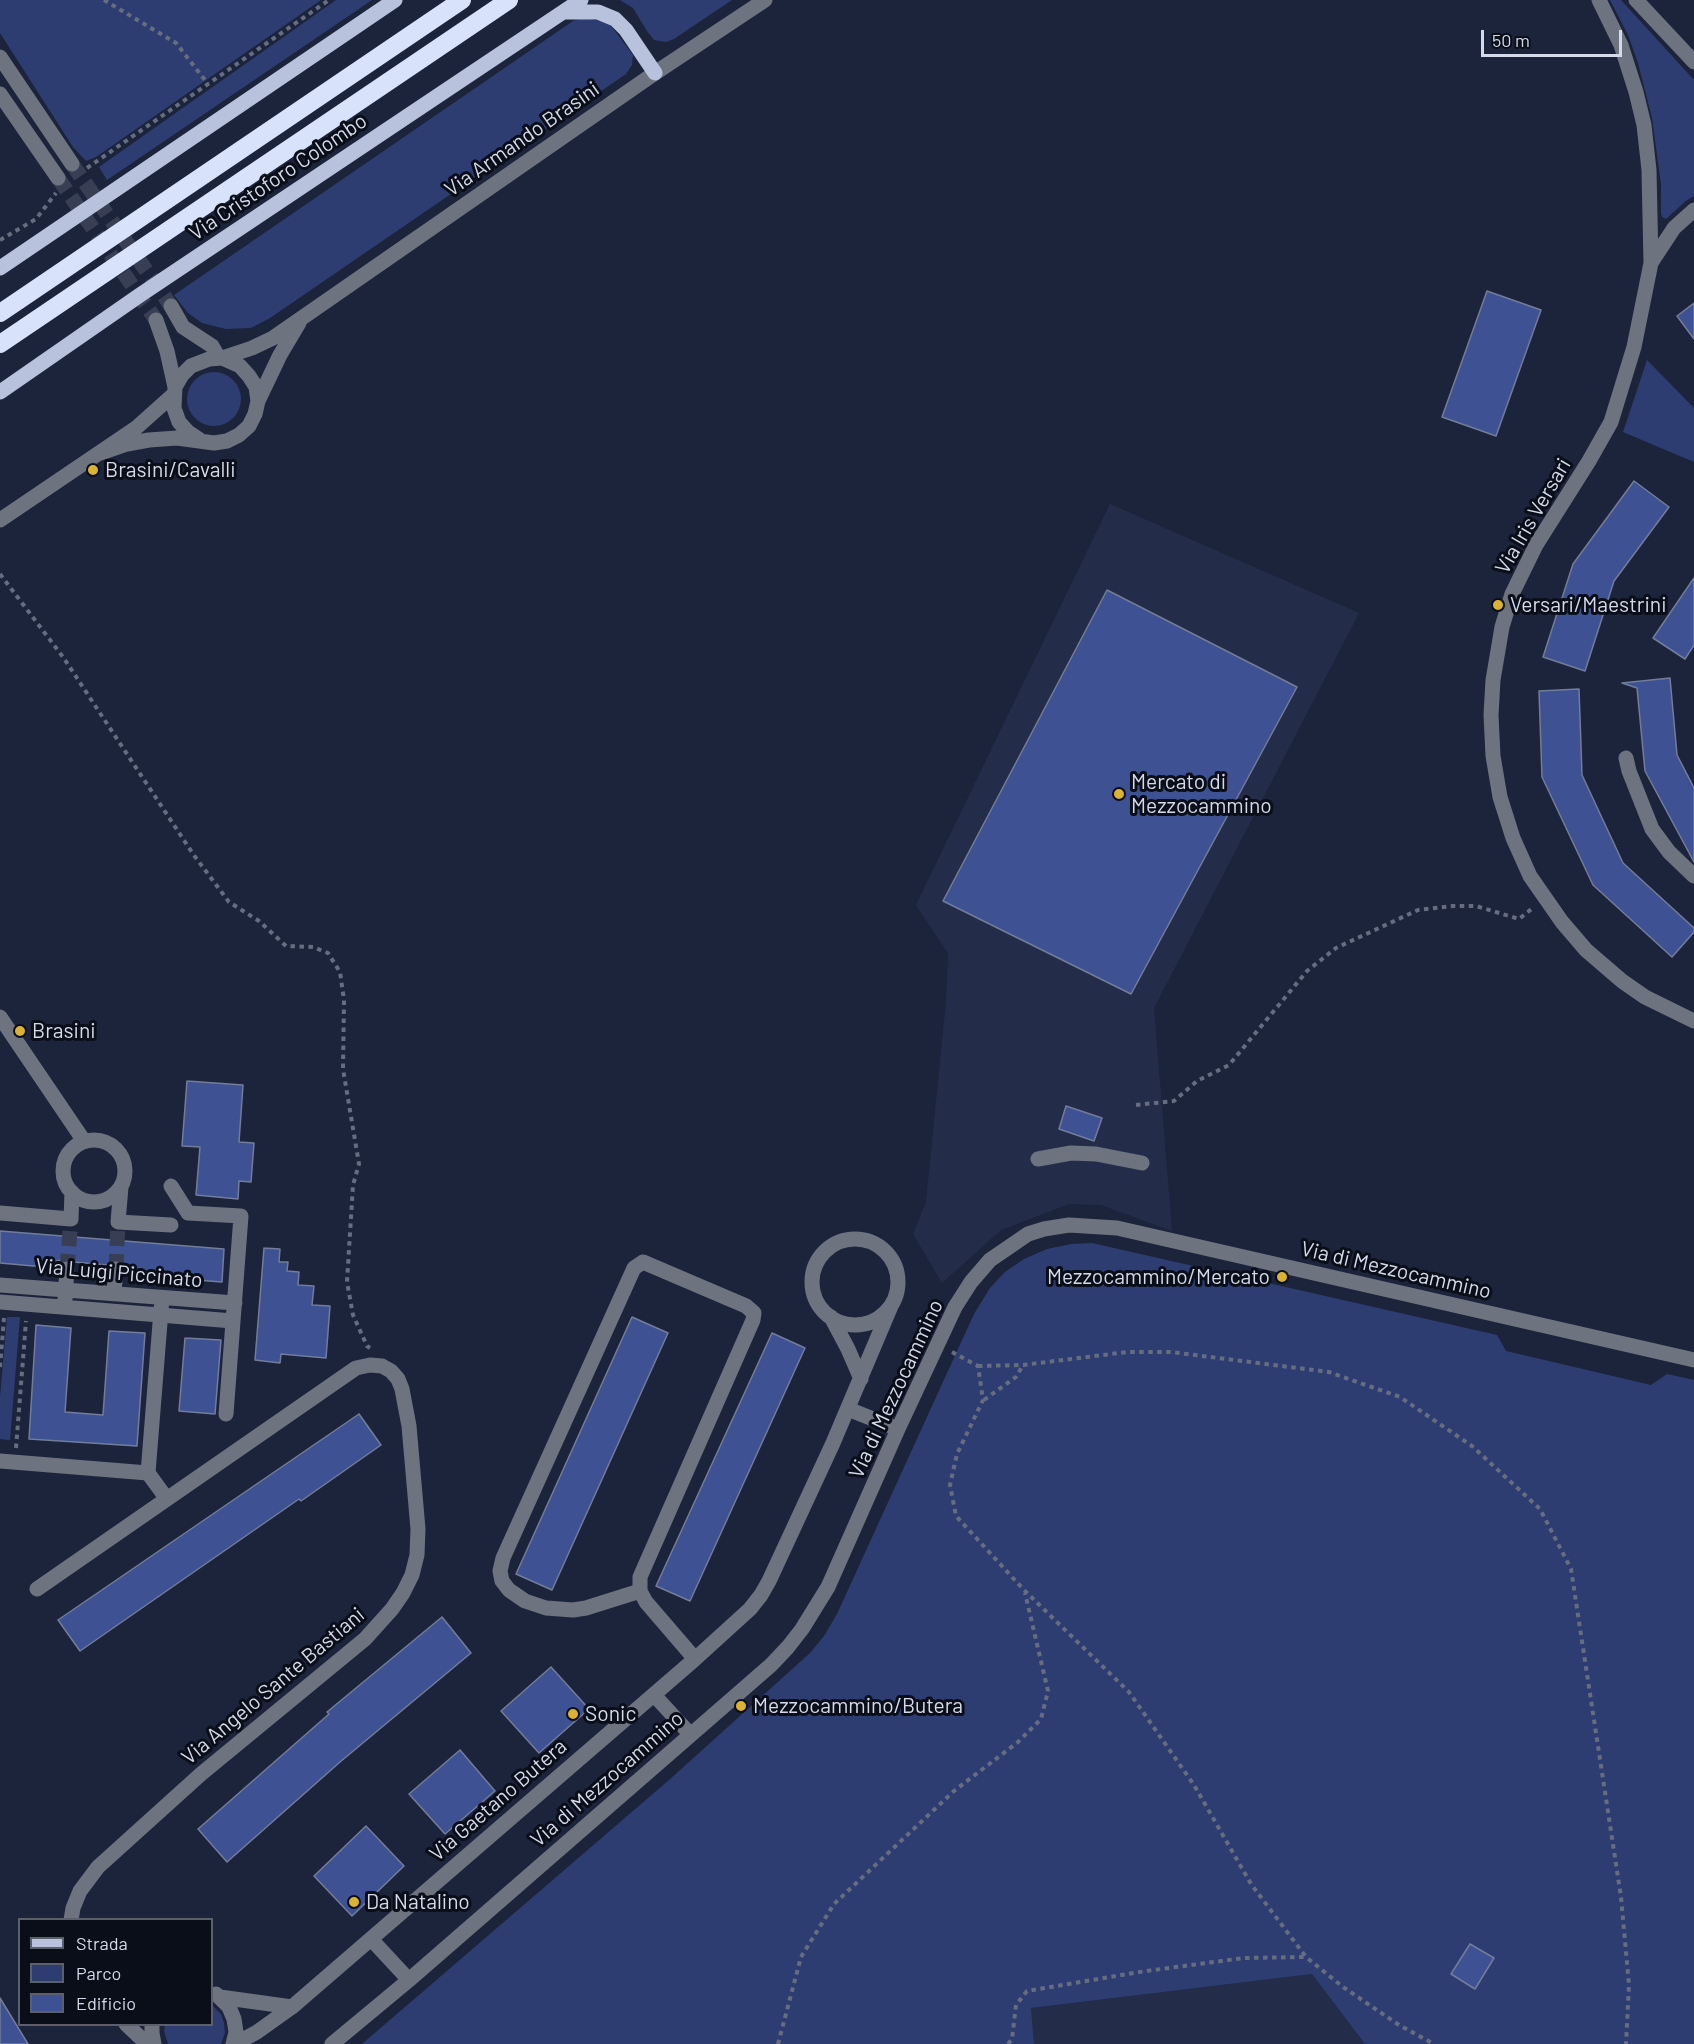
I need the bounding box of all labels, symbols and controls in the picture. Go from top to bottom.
scale bar [1484,18,1625,56]
text: 50 m [1492,29,1530,51]
street label: Via Armando Brasini [440,76,604,202]
street label: Via Cristoforo Colombo [184,108,372,246]
street label: Via Iris Versari [1490,454,1576,578]
place label: Brasini/Cavalli [105,457,236,483]
marker: Brasini/Cavalli [86,463,100,477]
place label: Versari/Maestrini [1510,592,1666,618]
marker: Versari/Maestrini [1491,598,1505,612]
place label: Mercato di Mezzocammino [1131,769,1272,819]
marker: Mercato di Mezzocammino [1112,787,1126,801]
place label: Brasini [32,1018,96,1044]
marker: Brasini [13,1024,27,1038]
street label: Via di Mezzocammino [1298,1236,1494,1304]
street label: Via Luigi Piccinato [34,1253,204,1293]
place label: Mezzocammino/Mercato [1047,1264,1270,1290]
marker: Mezzocammino/Mercato [1275,1270,1289,1284]
street label: Via di Mezzocammino [844,1296,948,1482]
street label: Via Angelo Sante Bastiani [176,1602,370,1770]
place label: Mezzocammino/Butera [753,1693,963,1719]
marker: Mezzocammino/Butera [734,1699,748,1713]
place label: Sonic [585,1701,636,1727]
street label: Via di Mezzocammino [525,1706,689,1852]
marker: Sonic [566,1707,580,1721]
street label: Via Gaetano Butera [424,1734,572,1866]
place label: Da Natalino [366,1889,470,1915]
marker: Da Natalino [347,1895,361,1909]
legend [18,1918,213,2026]
text: Strada [76,1932,128,1954]
text: Parco [76,1962,121,1984]
text: Edificio [76,1992,136,2014]

